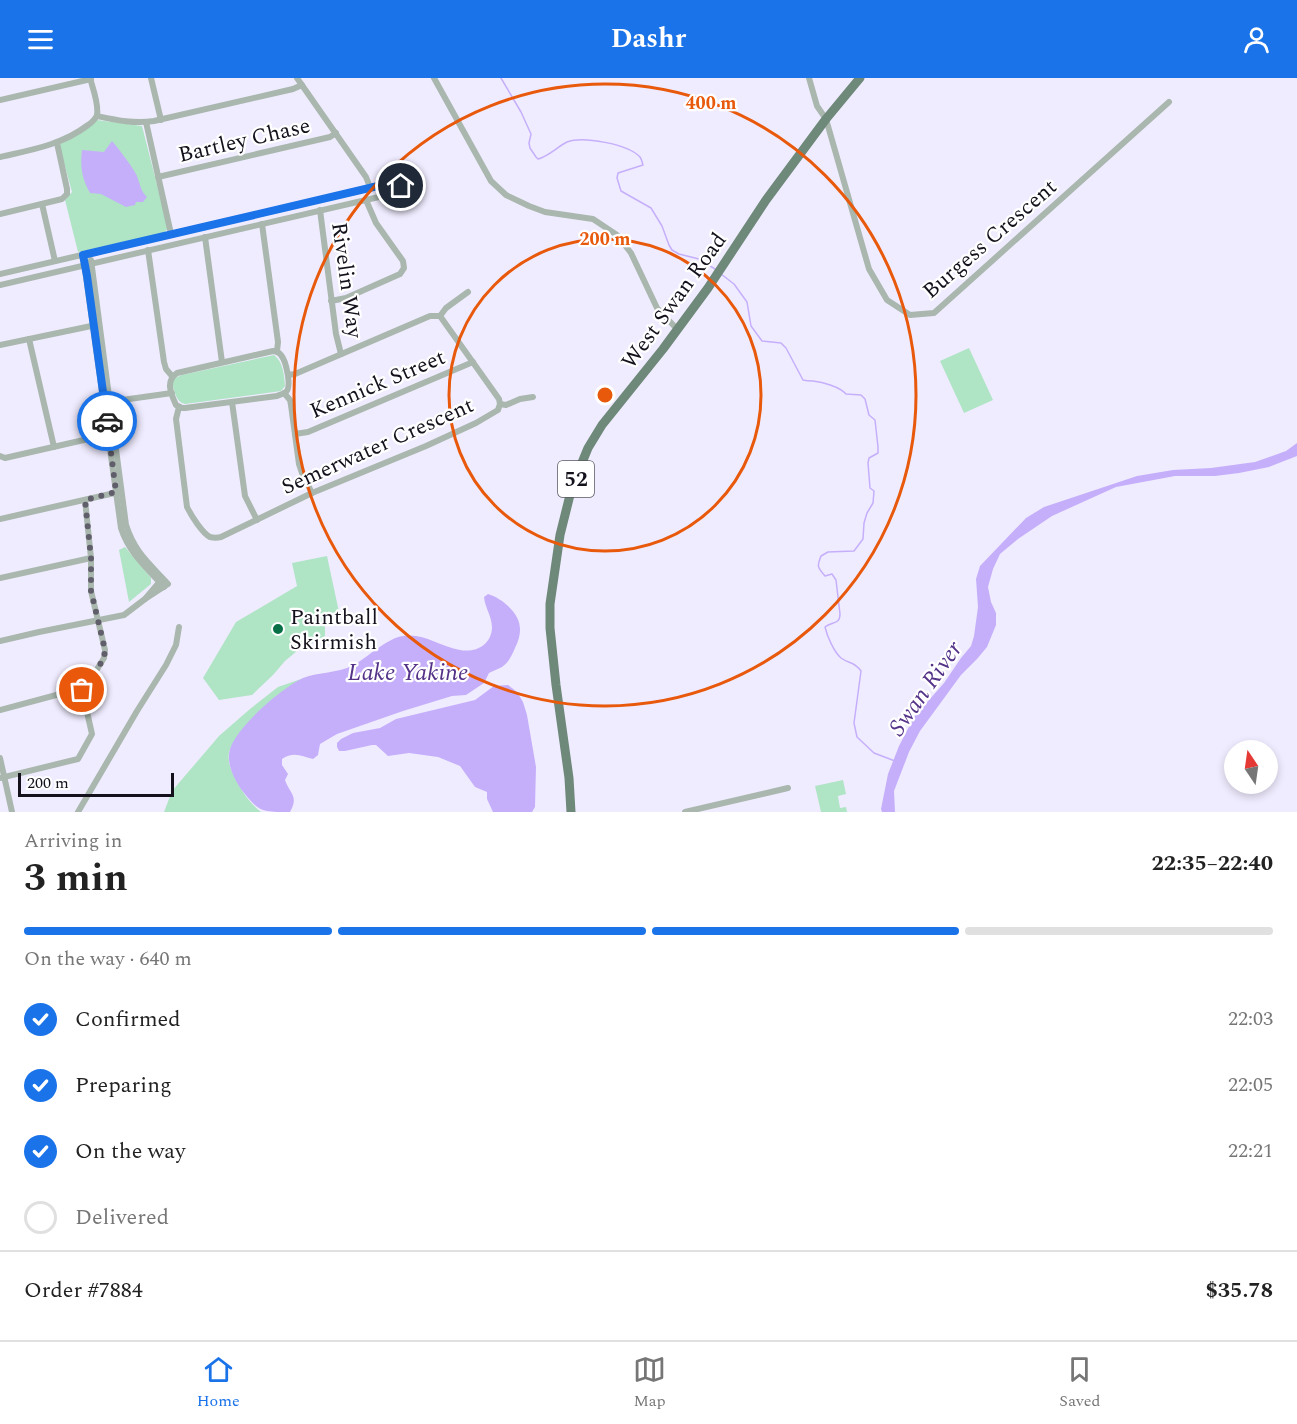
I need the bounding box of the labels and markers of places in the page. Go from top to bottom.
pin [375,160,426,211]
centre of rings [595,385,615,405]
place label: Paintball Skirmish [290,601,378,659]
marker: Paintball Skirmish [271,622,285,636]
pin [56,664,107,715]

